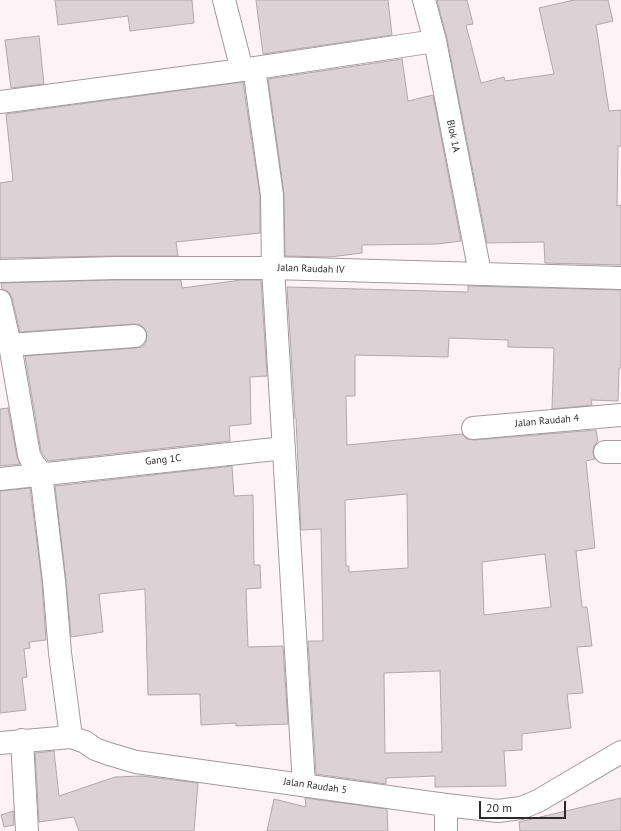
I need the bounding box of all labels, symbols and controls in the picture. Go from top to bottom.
street label: Blok 1A [444,119,462,153]
street label: Jalan Raudah IV [277,262,345,276]
street label: Jalan Raudah 4 [515,412,579,430]
street label: Gang 1C [145,452,181,468]
street label: Jalan Raudah 5 [282,776,348,796]
scale bar [481,793,568,819]
text: 20 m [486,800,512,815]

